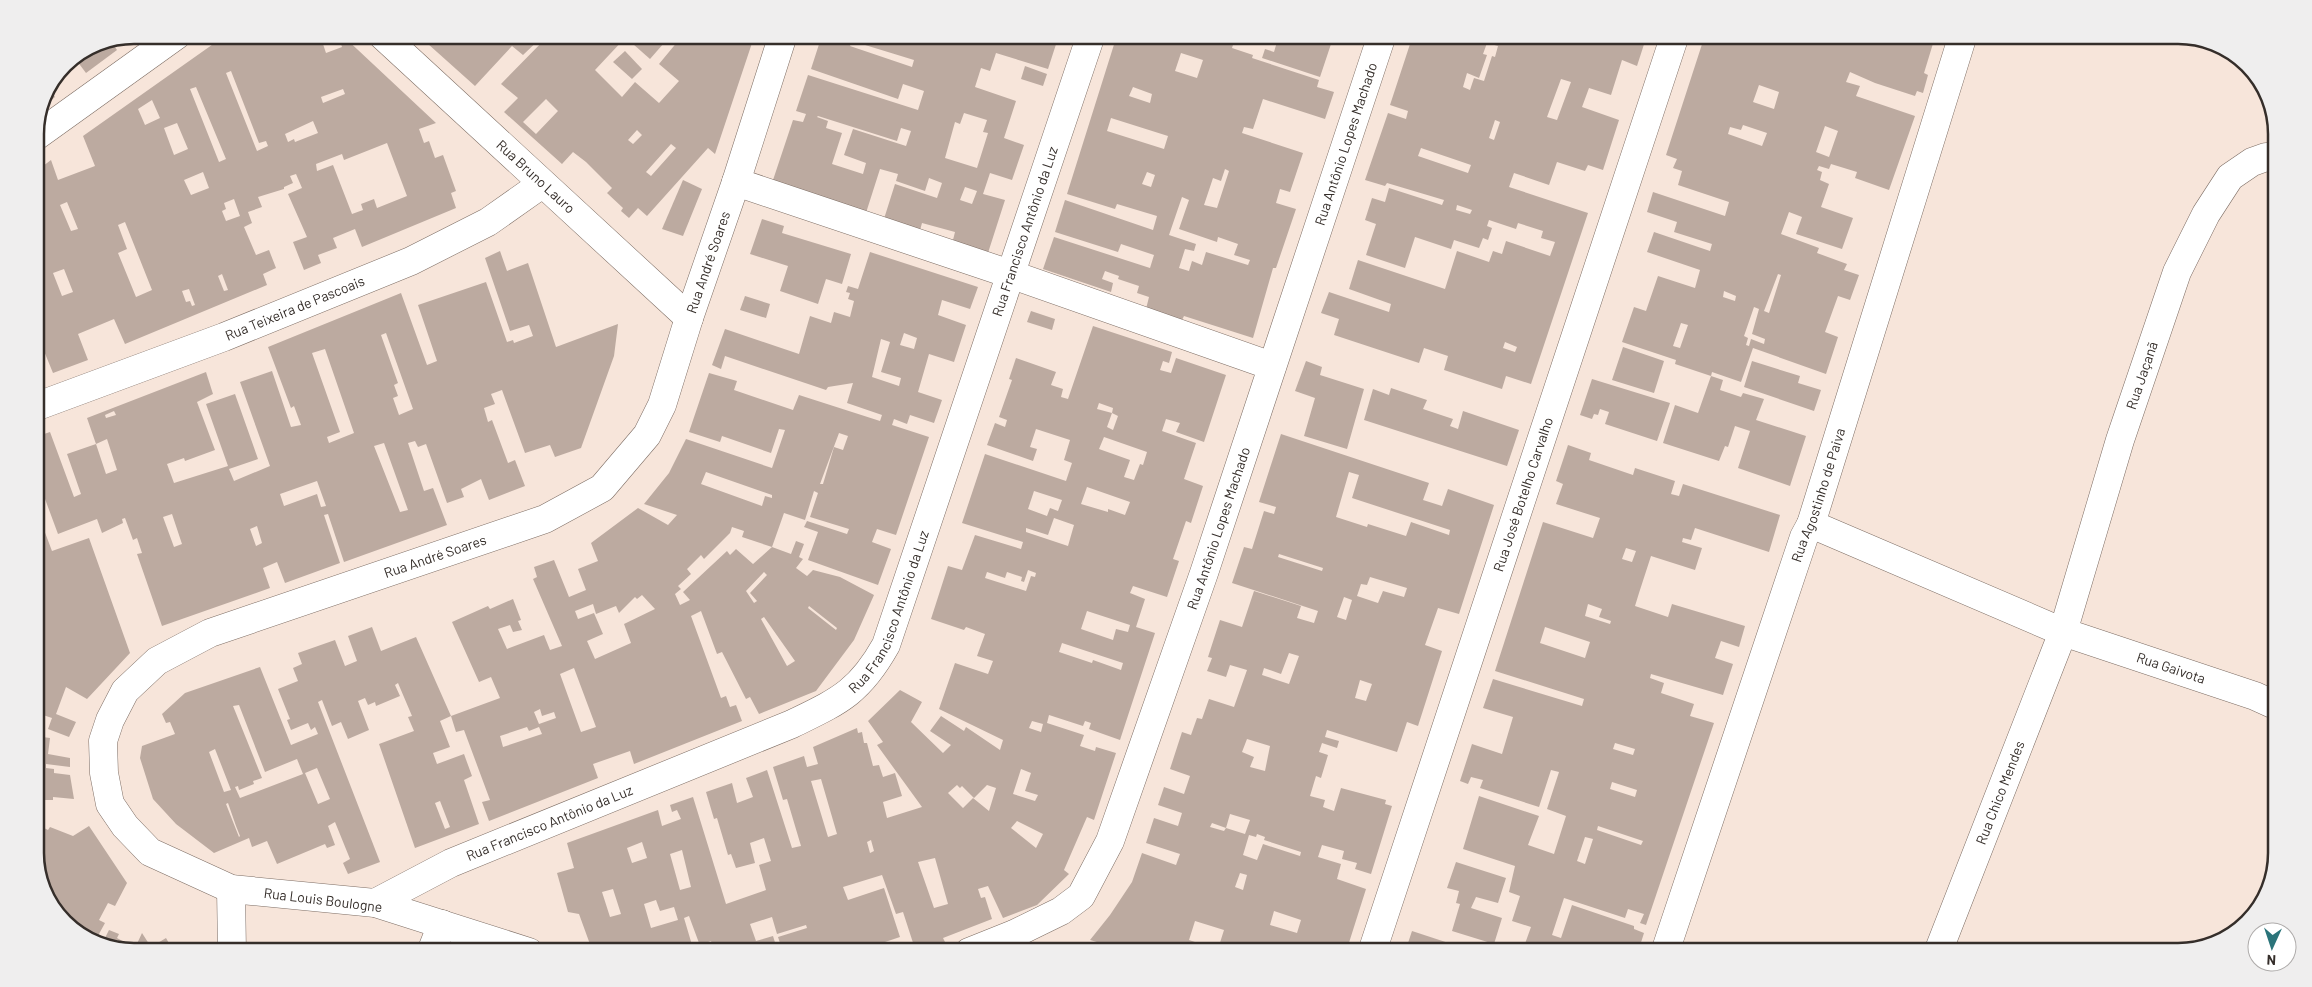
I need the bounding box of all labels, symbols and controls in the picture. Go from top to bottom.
street label: Rua Antônio Lopes Machado [1311,60,1380,227]
street label: Rua Bruno Lauro [493,136,579,217]
street label: Rua Francisco Antônio da Luz [988,144,1061,319]
street label: Rua André Soares [682,209,733,316]
street label: Rua Teixeira de Pascoais [222,272,367,344]
street label: Rua Jaçanã [2122,339,2161,411]
street label: Rua José Botelho Carvalho [1489,415,1556,574]
street label: Rua Agostinho de Paiva [1787,426,1848,564]
street label: Rua Antônio Lopes Machado [1183,445,1253,612]
street label: Rua Francisco Antônio da Luz [845,528,932,697]
street label: Rua André Soares [382,531,489,581]
street label: Rua Gaivota [2135,648,2208,687]
street label: Rua Chico Mendes [1972,738,2028,847]
street label: Rua Francisco Antônio da Luz [463,781,635,864]
street label: Rua Louis Boulogne [263,884,383,915]
north arrow [2247,922,2297,972]
text: N [2266,952,2276,969]

